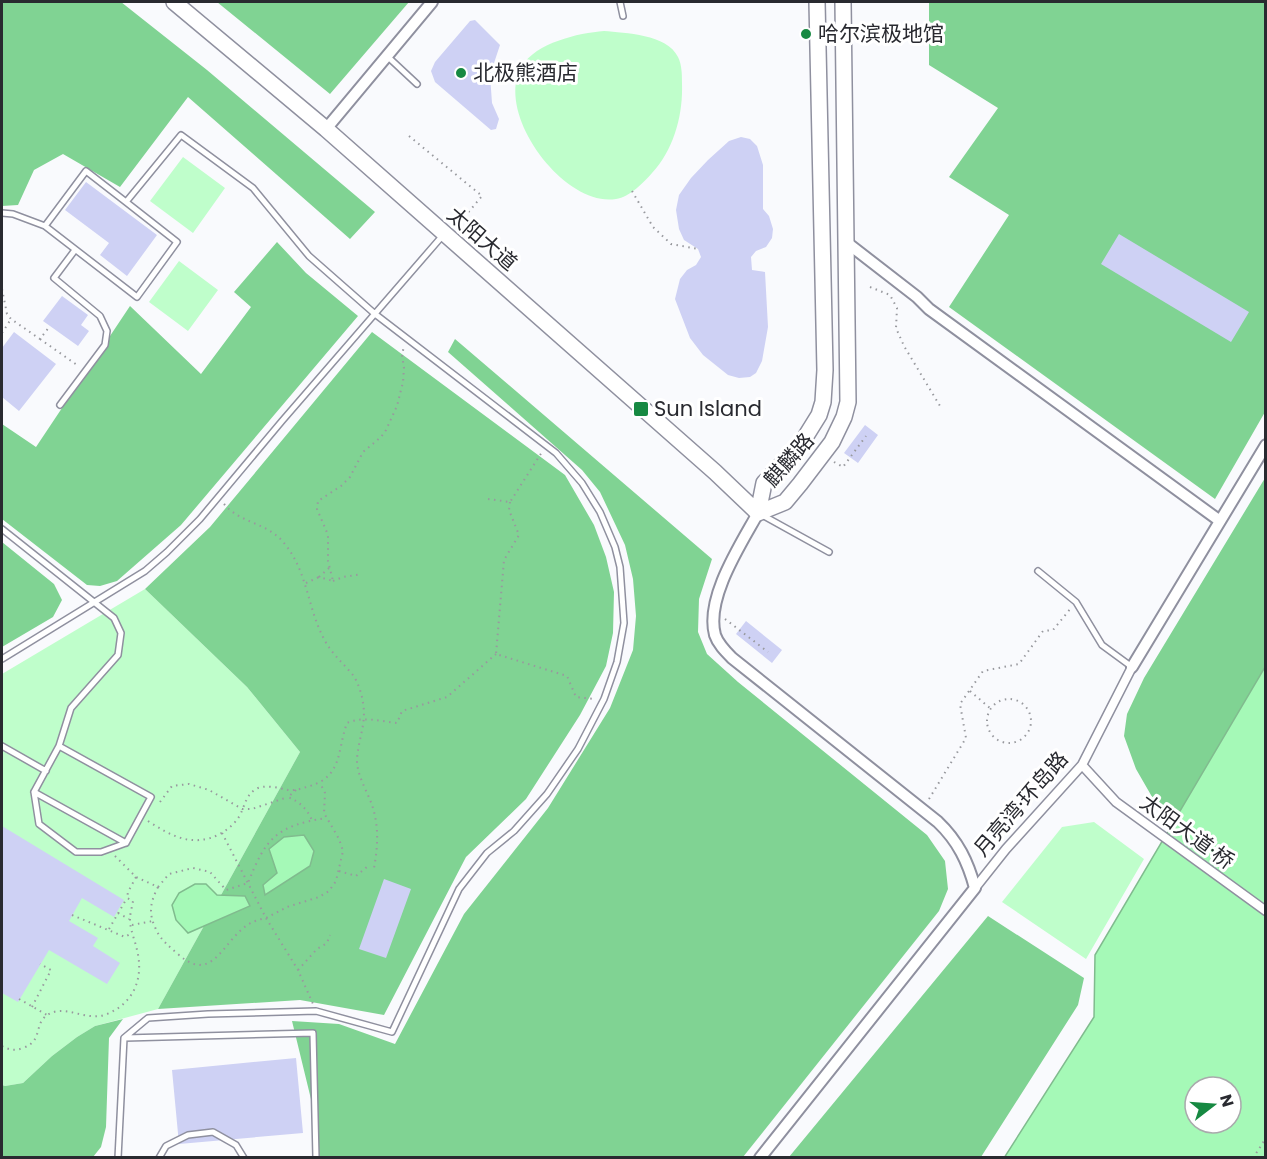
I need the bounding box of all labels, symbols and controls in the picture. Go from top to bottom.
place label: 哈尔滨极地馆 [818,19,944,48]
marker: 哈尔滨极地馆 [799,27,813,41]
place label: 北极熊酒店 [473,58,578,87]
marker: 北极熊酒店 [454,66,468,80]
street label: 太阳大道 [441,200,524,277]
place label: Sun Island [654,394,762,423]
marker: Sun Island [632,400,650,418]
street label: 麒麟路 [757,426,820,493]
street label: 月亮湾·环岛路 [967,745,1074,862]
street label: 太阳大道·桥 [1134,788,1240,875]
north arrow [1183,1075,1243,1135]
text: N [1214,1092,1240,1110]

